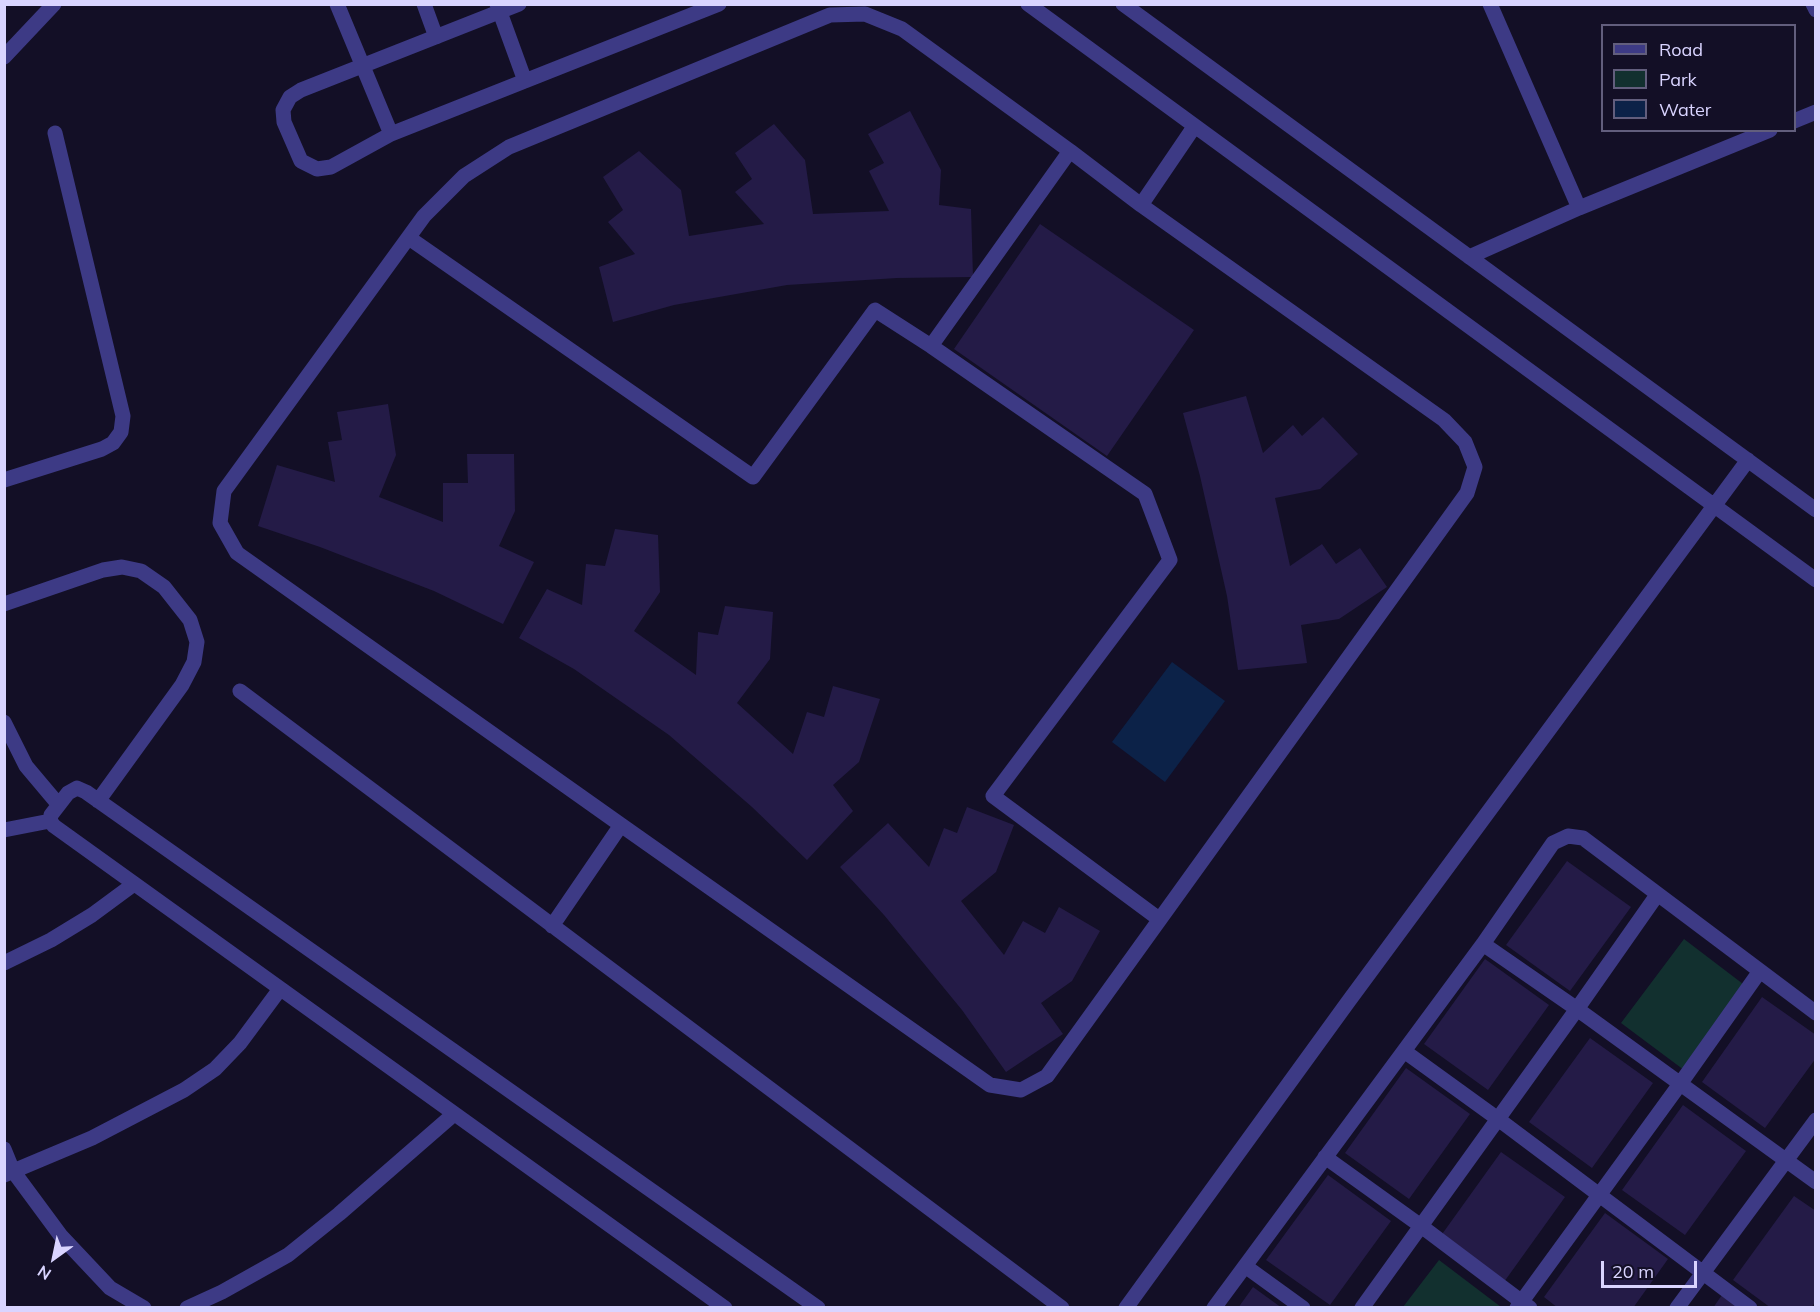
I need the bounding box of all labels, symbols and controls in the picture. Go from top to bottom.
legend [1601,24,1796,132]
text: Road [1659,38,1703,61]
text: Park [1659,68,1697,91]
text: Water [1659,98,1711,121]
north arrow [24,1228,84,1288]
scale bar [1604,1249,1700,1287]
text: 20 m [1612,1260,1654,1283]
text: N [34,1261,55,1285]

